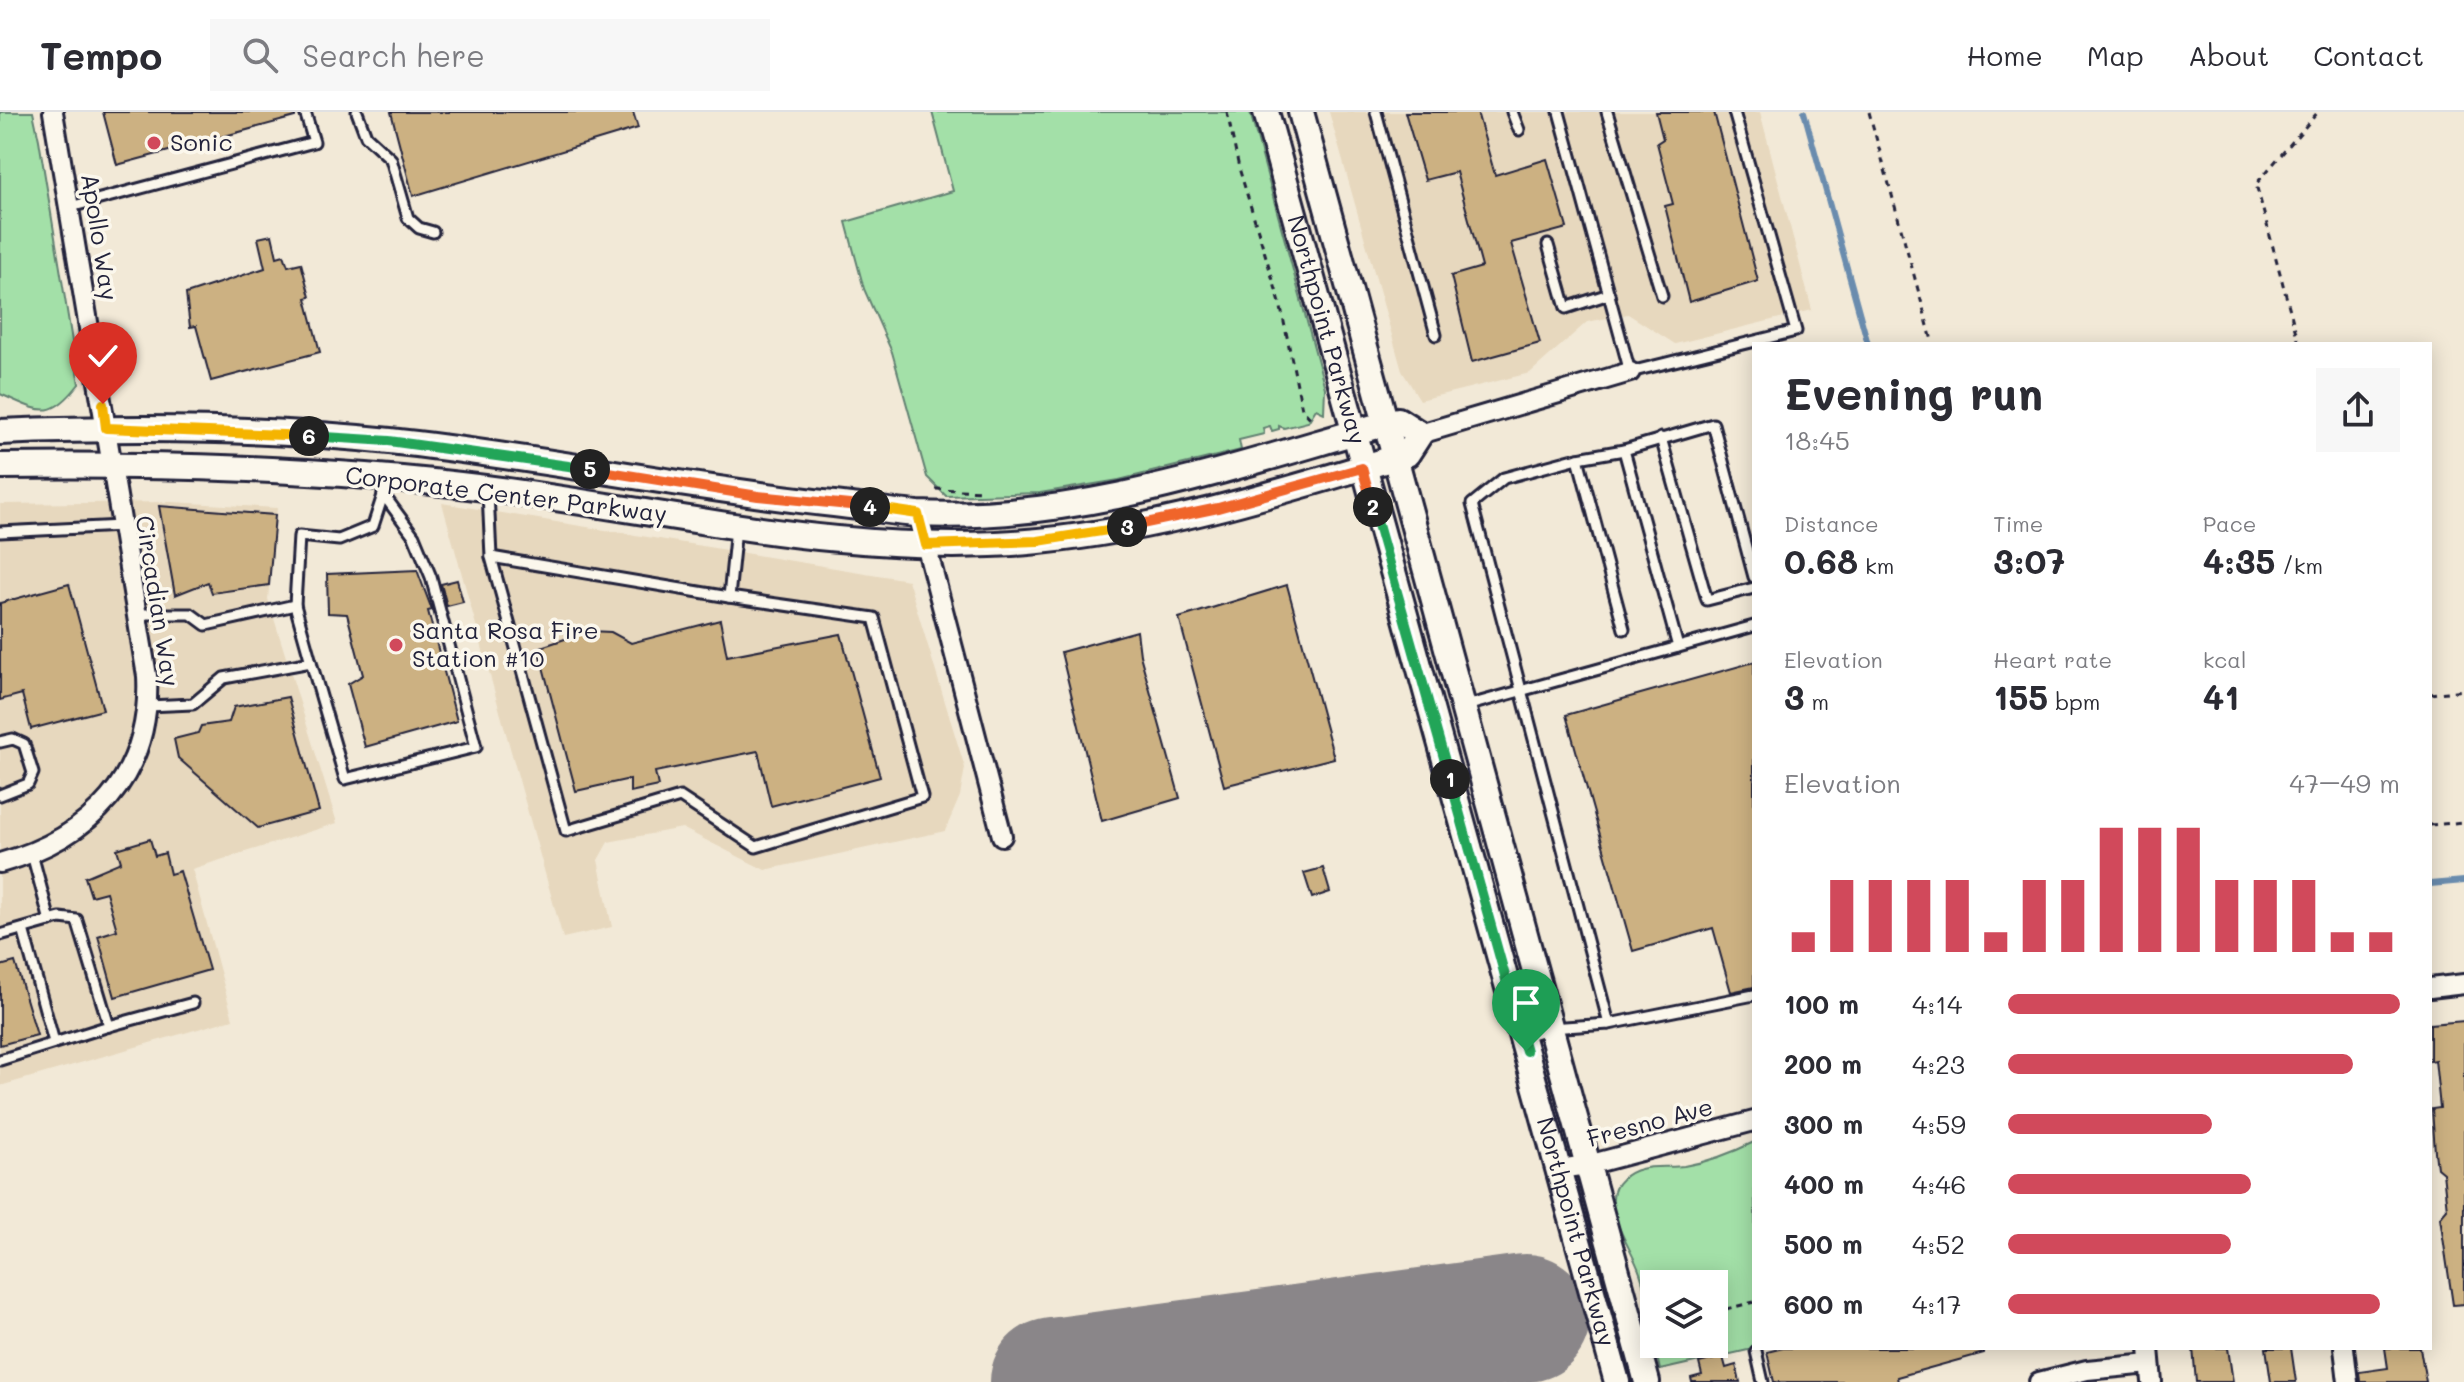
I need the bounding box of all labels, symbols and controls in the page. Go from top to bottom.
search box [210,19,770,91]
text: Tempo [40,30,162,80]
icon: search [238,33,282,77]
text: Search here [302,35,485,75]
text: Home [1967,37,2043,73]
text: Map [2087,37,2144,73]
text: About [2188,37,2269,73]
text: Contact [2313,37,2424,73]
place label: Sonic [170,126,233,157]
marker: Sonic [145,134,163,152]
street label: Apollo Way [75,171,126,302]
street label: Northpoint Parkway [1281,211,1374,448]
pin [69,322,137,404]
icon: check [81,334,125,378]
text: Evening run [1784,364,2043,421]
button: share [2316,368,2400,452]
pin: 6 [289,416,329,456]
text: 6 [302,421,316,450]
text: 18:45 [1784,423,1850,457]
pin: 5 [570,449,610,489]
text: 5 [584,454,596,483]
street label: Corporate Center Parkway [344,458,669,529]
pin: 4 [850,487,890,527]
pin: 2 [1353,487,1393,527]
text: 4 [863,492,877,521]
text: 2 [1367,492,1379,521]
pin: 3 [1107,507,1147,547]
text: Distance [1784,509,1879,538]
text: Time [1993,509,2043,538]
text: Pace [2203,509,2256,538]
text: 3 [1120,512,1134,541]
street label: Circadian Way [130,513,187,688]
text: 0.68 [1784,538,1858,583]
text: 3:07 [1993,538,2065,583]
text: 4:35 [2203,538,2275,583]
text: km [1858,551,1894,580]
text: /km [2275,551,2323,580]
place label: Santa Rosa Fire Station #10 [412,614,599,673]
marker: Santa Rosa Fire Station #10 [387,636,405,654]
text: Elevation [1784,645,1883,674]
text: Heart rate [1993,645,2112,674]
text: kcal [2203,645,2247,674]
text: 3 [1784,674,1804,719]
text: 155 [1993,674,2048,719]
text: 41 [2203,674,2239,719]
text: m [1804,687,1829,716]
text: bpm [2048,687,2100,716]
pin: 1 [1430,759,1470,799]
text: 1 [1445,764,1455,793]
text: Elevation [1784,766,1901,800]
text: 47–49 m [2289,766,2400,800]
pin [1492,969,1560,1051]
icon: arrive [1504,981,1548,1025]
text: 100 m [1784,987,1859,1021]
text: 4:14 [1912,987,1962,1021]
text: 200 m [1784,1047,1862,1081]
text: 4:23 [1912,1047,1965,1081]
street label: Fresno Ave [1583,1090,1716,1153]
text: 300 m [1784,1107,1863,1141]
text: 4:59 [1912,1107,1966,1141]
street label: Northpoint Parkway [1531,1113,1623,1350]
text: 400 m [1784,1167,1864,1201]
text: 4:46 [1912,1167,1966,1201]
text: 500 m [1784,1227,1863,1261]
text: 4:52 [1912,1227,1965,1261]
map controls [1640,1270,1728,1358]
button: layers [1640,1270,1728,1358]
text: 600 m [1784,1287,1863,1321]
text: 4:17 [1912,1287,1961,1321]

